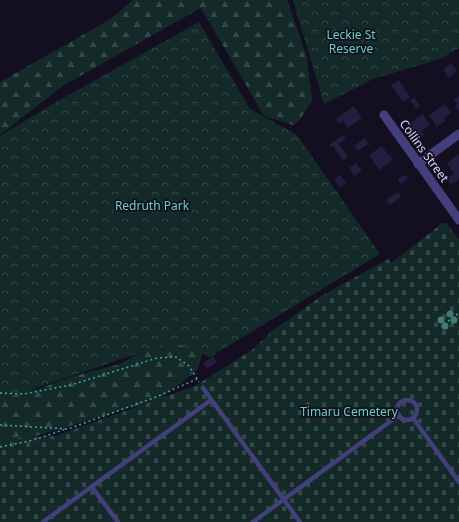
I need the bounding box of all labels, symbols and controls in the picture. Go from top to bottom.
park label: Leckie St Reserve [326,26,376,57]
street label: Collins Street [396,116,453,186]
park label: Redruth Park [115,197,190,214]
park label: Timaru Cemetery [300,403,399,420]

